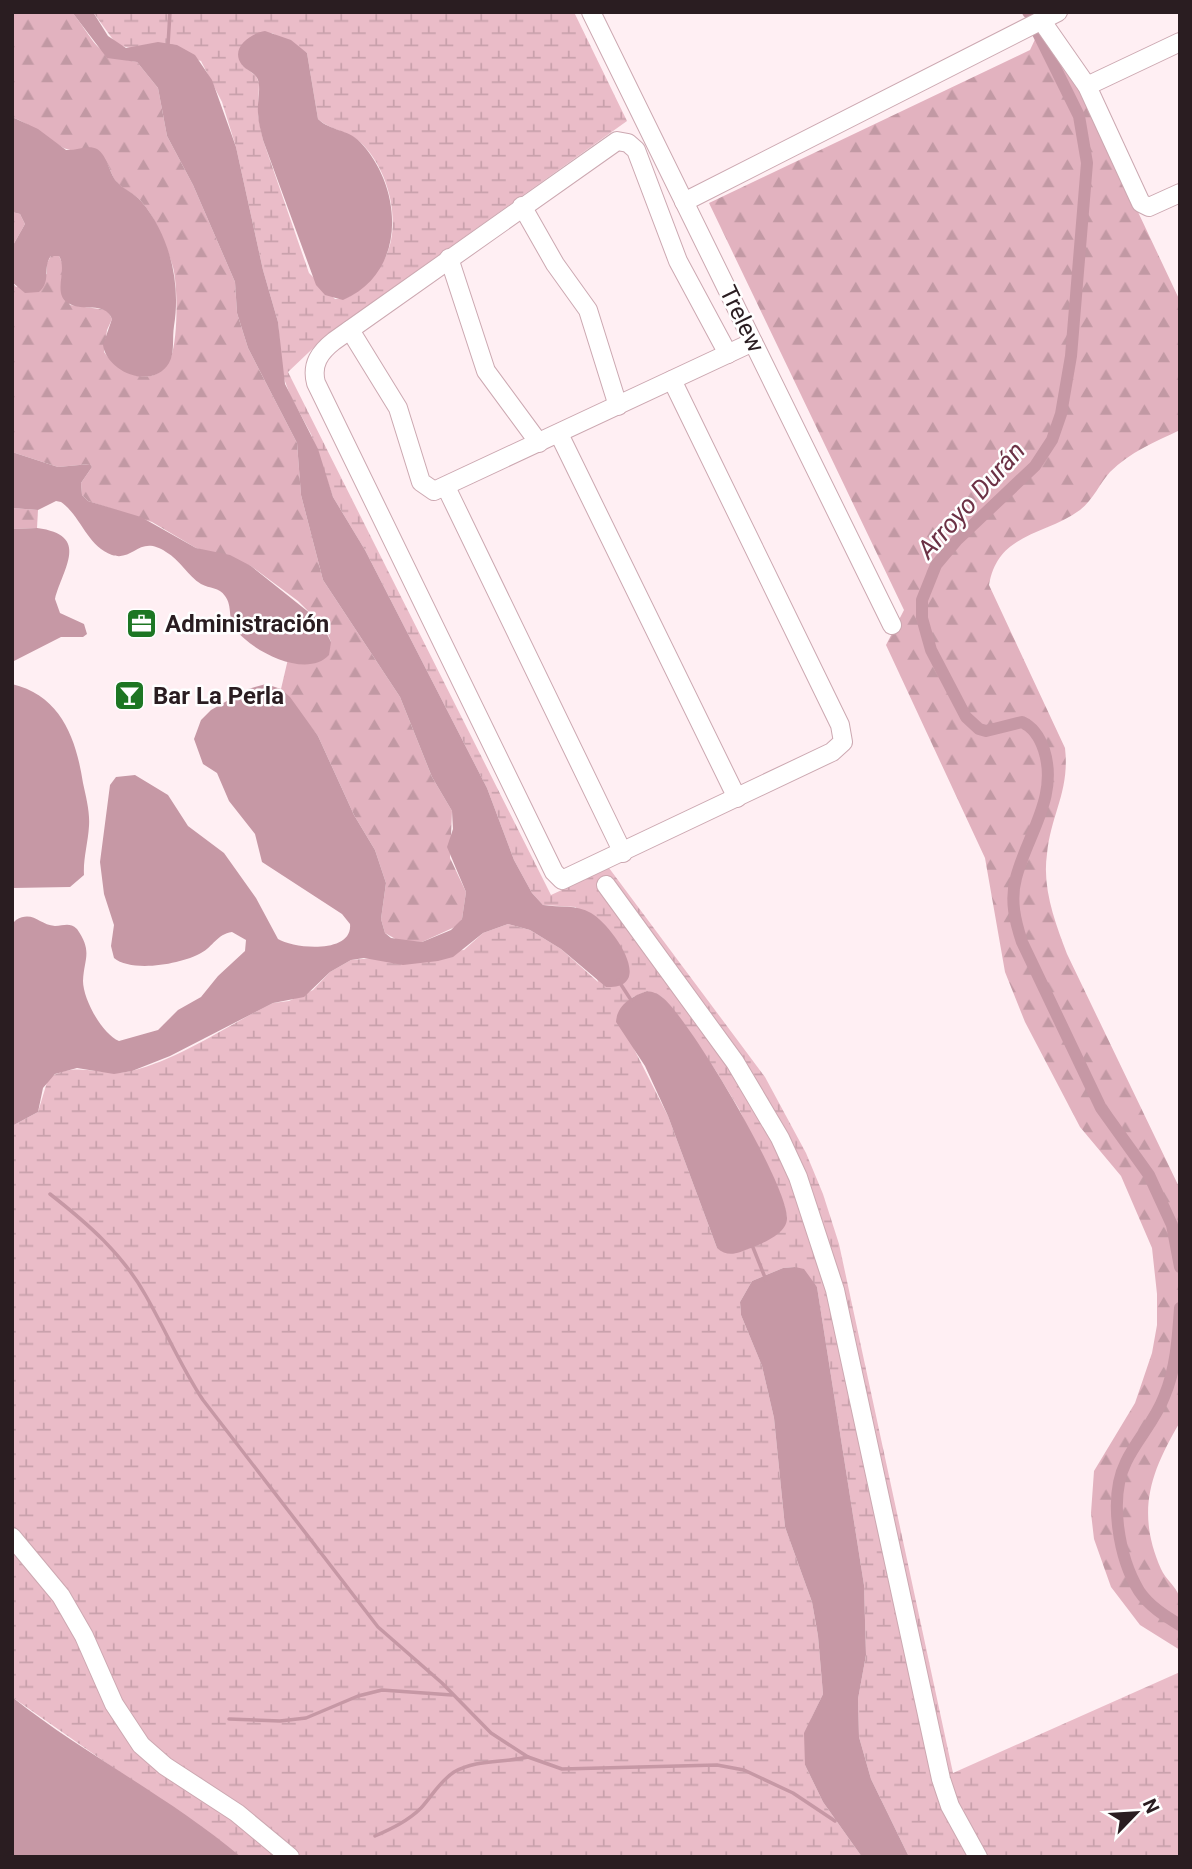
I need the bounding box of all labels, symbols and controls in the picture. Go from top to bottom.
street label: Trelew [714,281,770,357]
water label: Arroyo Durán [910,436,1031,566]
office icon: Administración [125,607,159,641]
place label: Administración [165,610,329,638]
bar icon: Bar La Perla [113,679,147,713]
place label: Bar La Perla [153,682,284,710]
north arrow [1101,1778,1171,1848]
text: N [1138,1795,1164,1817]

